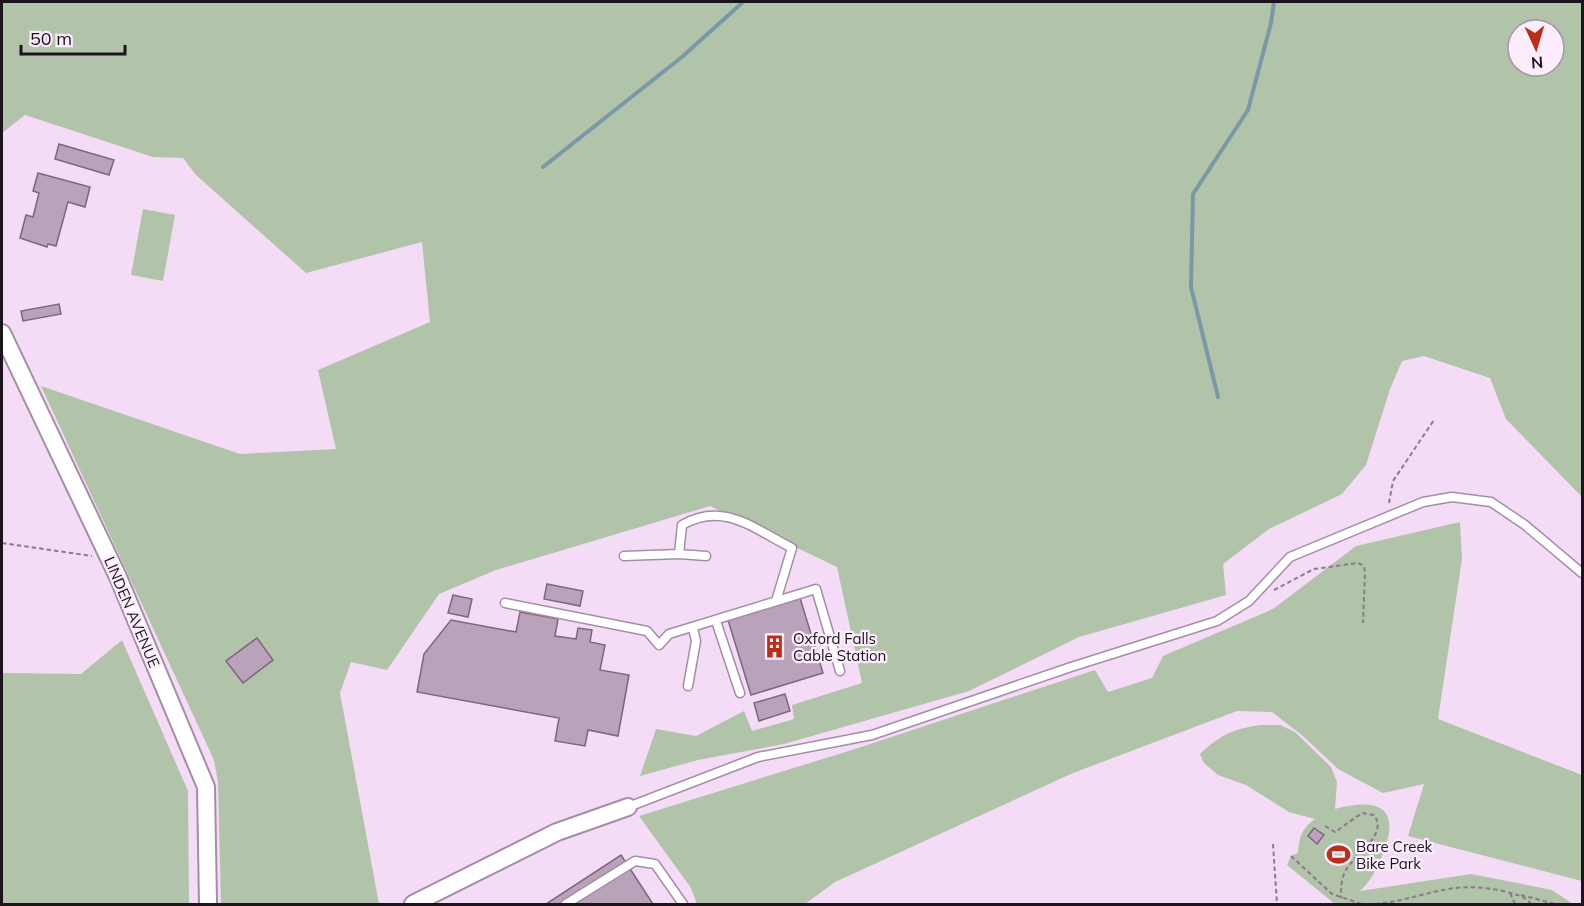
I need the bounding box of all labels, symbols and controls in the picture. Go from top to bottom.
scale bar [21,18,124,56]
north arrow [1506,18,1566,78]
text: 50 m [30,27,72,50]
text: N [1530,53,1544,73]
street label: LINDEN AVENUE [100,554,164,671]
place label: Oxford Falls Cable Station [793,629,886,665]
building icon: Oxford Falls Cable Station [762,634,788,660]
place label: Bare Creek Bike Park [1356,837,1433,873]
sports icon: Bare Creek Bike Park [1325,842,1351,868]

